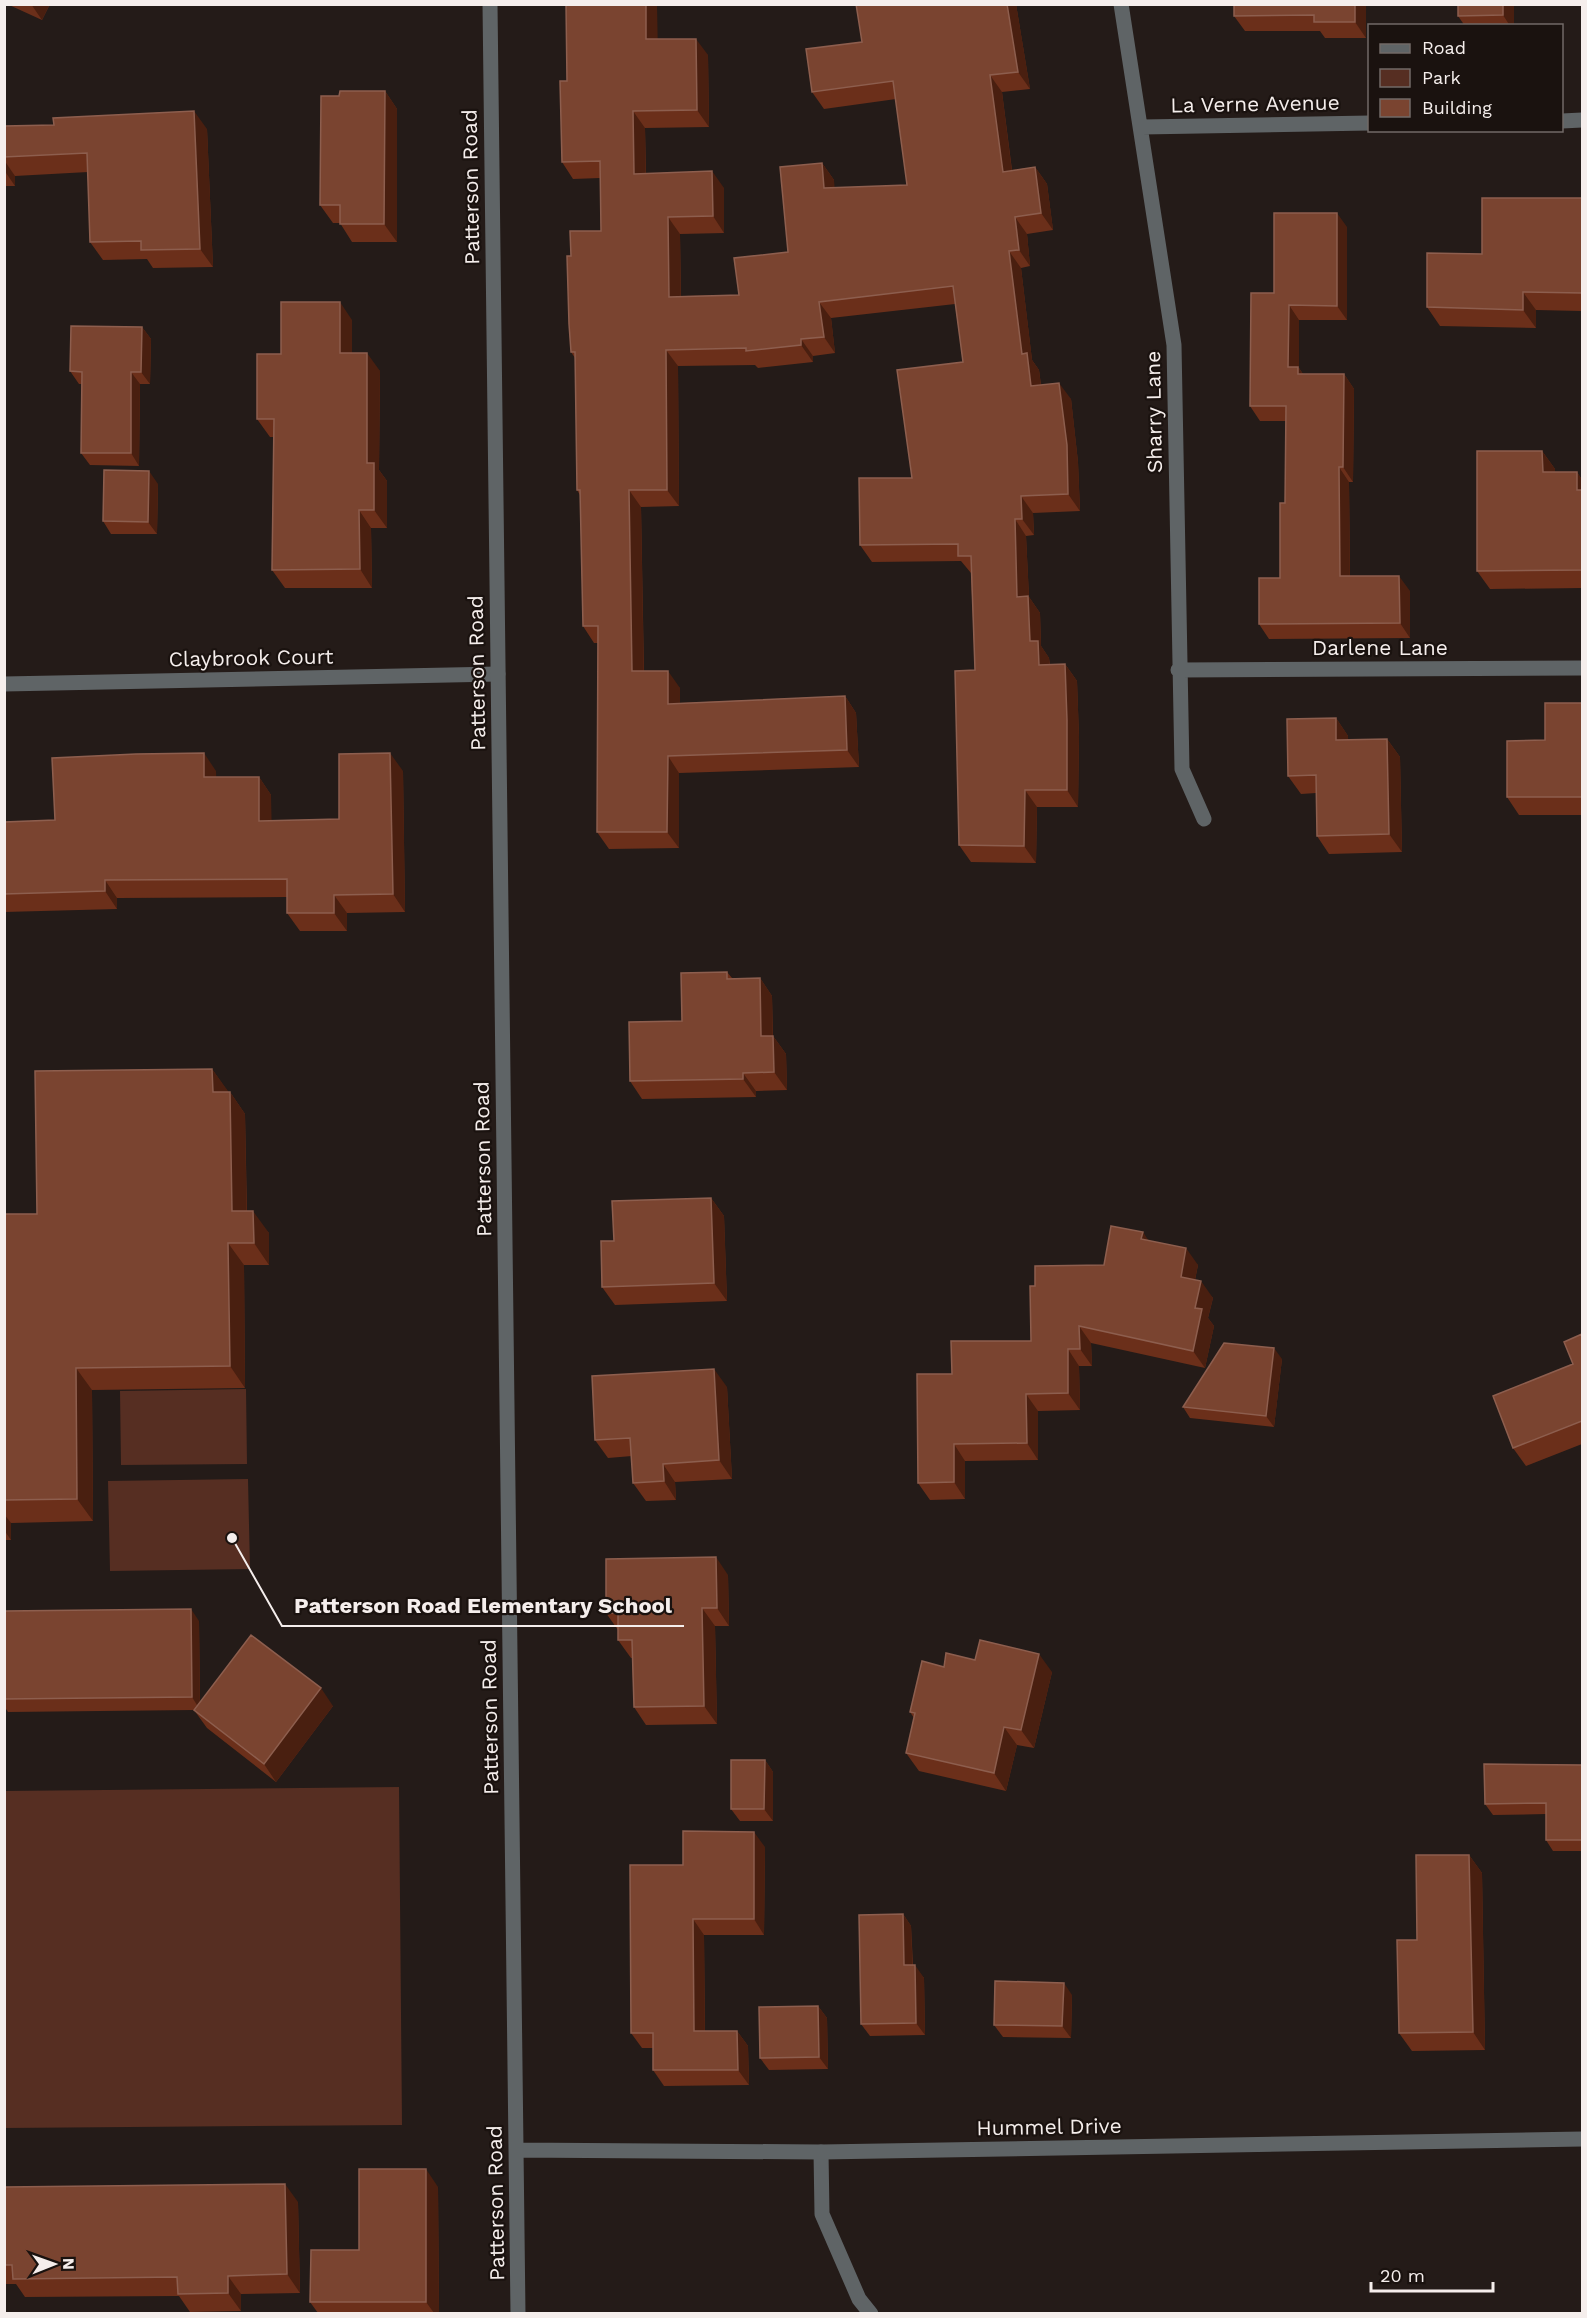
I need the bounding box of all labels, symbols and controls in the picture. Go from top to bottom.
legend [1368,24,1563,132]
text: Road [1422,37,1466,58]
text: Park [1422,67,1461,88]
street label: La Verne Avenue [1170,90,1340,117]
text: Building [1422,97,1492,118]
street label: Patterson Road [457,109,484,265]
street label: Sharry Lane [1140,351,1167,473]
street label: Patterson Road [463,595,490,751]
street label: Darlene Lane [1312,635,1448,660]
street label: Claybrook Court [168,644,334,671]
street label: Patterson Road [469,1081,496,1237]
callout: Patterson Road Elementary School [282,1586,684,1626]
text: Patterson Road Elementary School [294,1593,673,1618]
street label: Patterson Road [476,1639,503,1795]
street label: Hummel Drive [976,2113,1122,2140]
street label: Patterson Road [482,2125,509,2281]
north arrow [24,2234,84,2294]
scale bar [1371,2255,1492,2293]
text: N [59,2258,78,2270]
text: 20 m [1380,2265,1425,2286]

